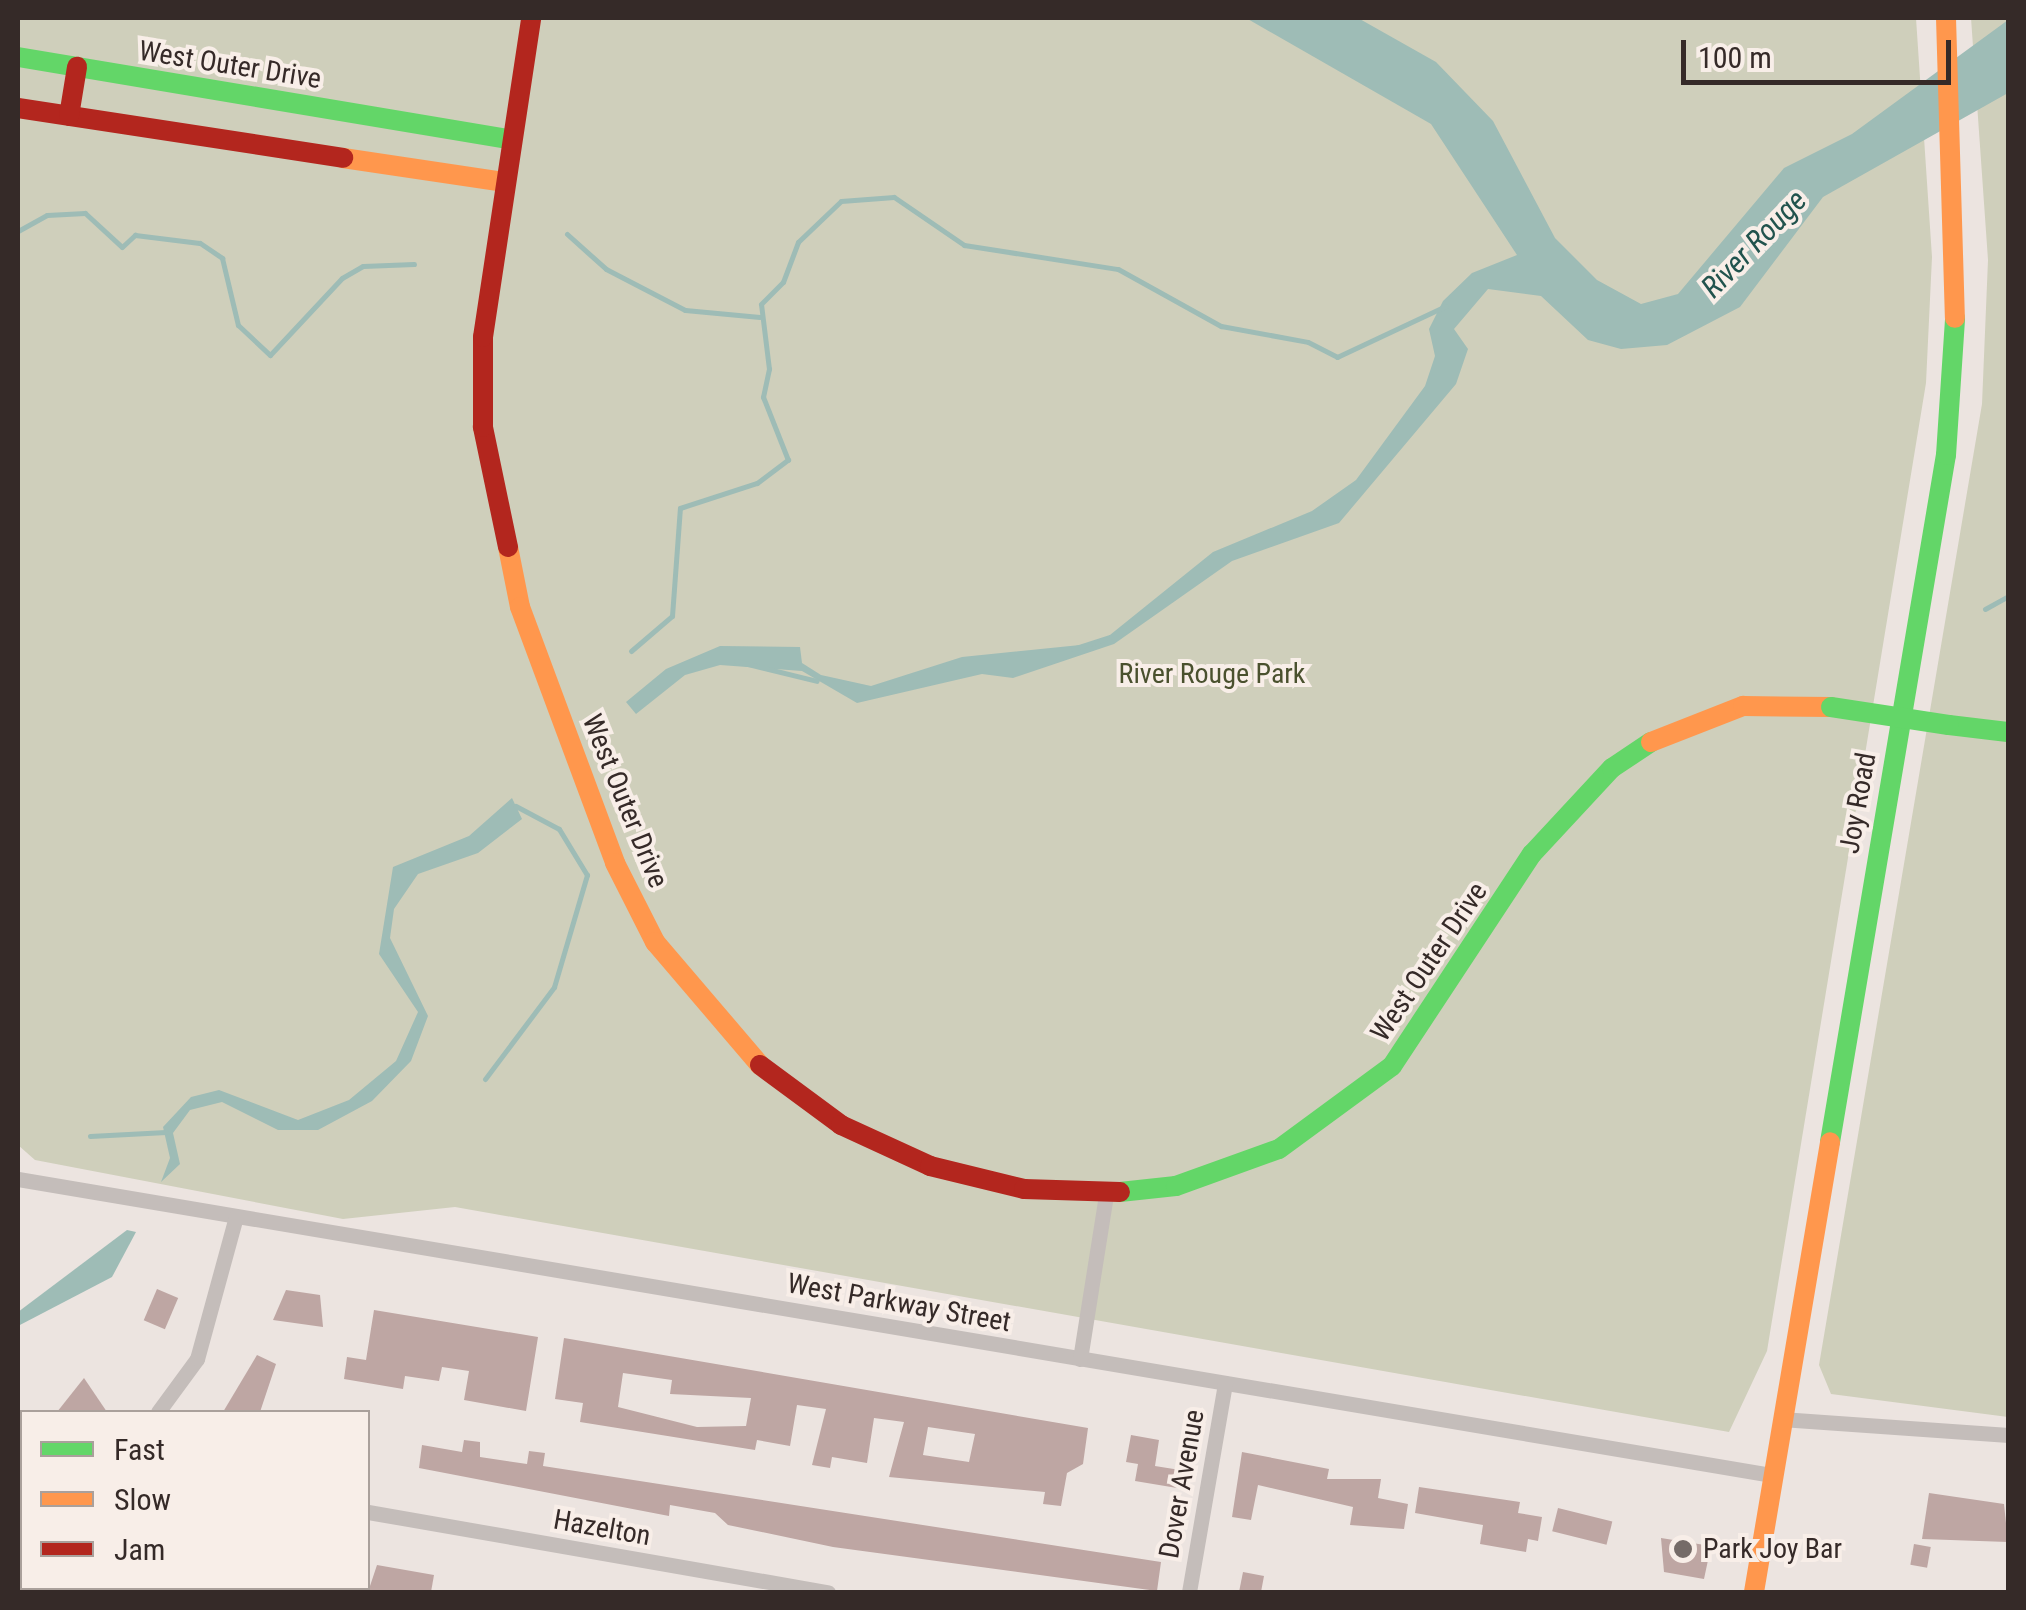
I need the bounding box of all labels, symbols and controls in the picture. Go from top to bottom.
scale bar [1686,20,1956,82]
street label: West Outer Drive [136,34,324,96]
text: 100 m [1698,40,1772,75]
water label: River Rouge [1694,183,1814,305]
park label: River Rouge Park [1119,657,1305,691]
street label: West Outer Drive [575,709,675,893]
street label: Joy Road [1833,750,1883,856]
street label: West Outer Drive [1364,876,1494,1048]
street label: West Parkway Street [785,1267,1013,1339]
street label: Dover Avenue [1152,1407,1212,1561]
legend [20,1410,370,1590]
text: Fast [114,1432,165,1467]
text: Slow [114,1482,171,1517]
street label: Hazelton [551,1503,653,1553]
text: Jam [114,1532,165,1567]
place label: Park Joy Bar [1703,1532,1842,1566]
marker: Park Joy Bar [1672,1538,1694,1560]

